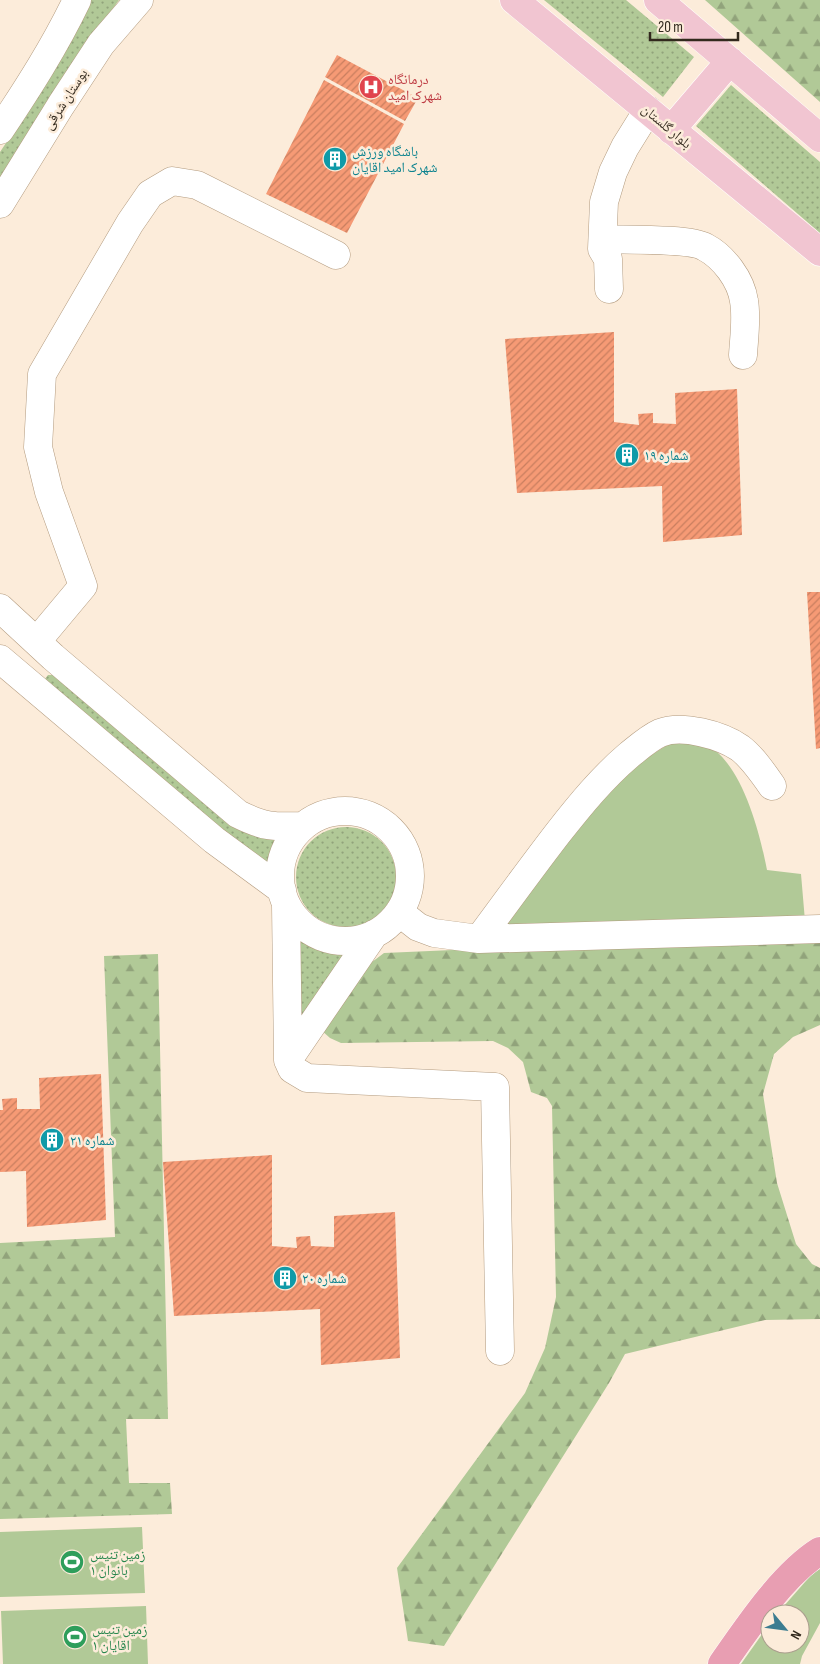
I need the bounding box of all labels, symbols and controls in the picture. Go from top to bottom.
scale bar [650,10,738,42]
text: 20 m [658,18,683,37]
street label: بوستان شرقی [40,66,91,133]
place label: درمانگاه شهرک امید [388,71,442,104]
hospital icon: درمانگاه شهرک امید [358,74,384,100]
street label: بلوار گلستان [638,101,695,152]
place label: باشگاه ورزش شهرک امید اقایان [352,143,437,176]
building icon: باشگاه ورزش شهرک امید اقایان [322,146,348,172]
building icon: شماره ۱۹ [614,442,640,468]
place label: شماره ۱۹ [644,447,688,464]
building icon: شماره ۲۱ [39,1127,65,1153]
place label: شماره ۲۱ [70,1132,114,1149]
building icon: شماره ۲۰ [272,1265,298,1291]
place label: شماره ۲۰ [302,1270,346,1287]
place label: زمین تنیس ۱ بانوان [90,1546,145,1579]
sports icon: زمین تنیس ۱ بانوان [59,1549,85,1575]
north arrow [760,1604,810,1654]
place label: زمین تنیس ۱ اقایان [92,1621,147,1654]
sports icon: زمین تنیس ۱ اقایان [62,1624,88,1650]
text: N [787,1628,805,1642]

